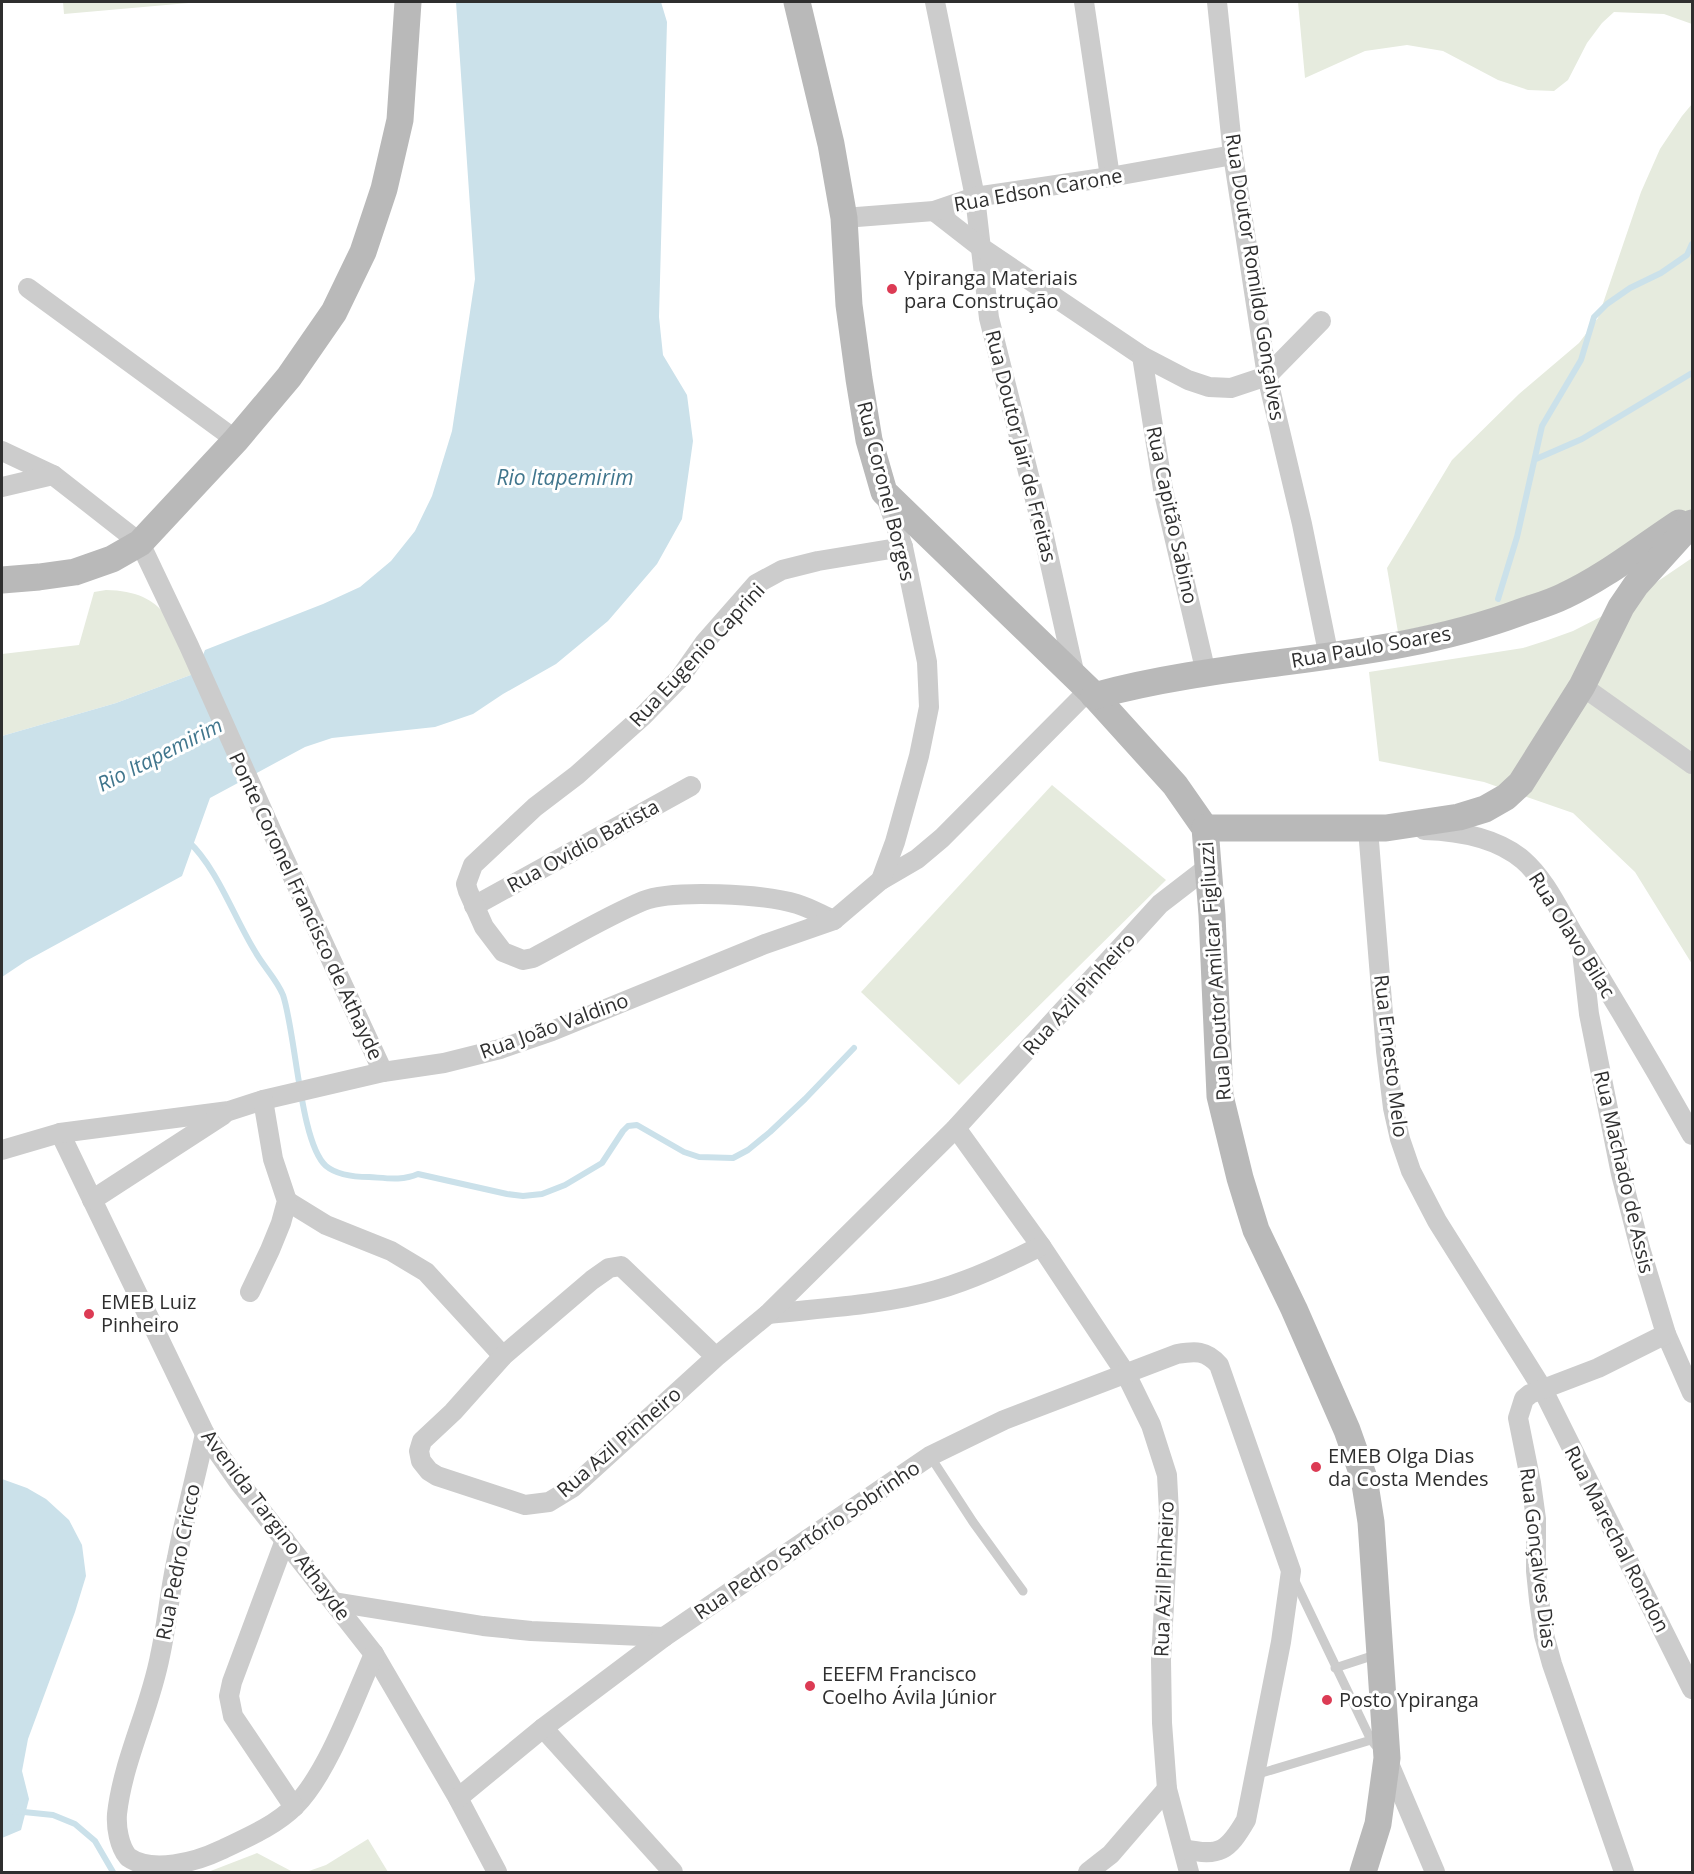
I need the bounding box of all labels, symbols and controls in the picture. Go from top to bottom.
street label: Rua Doutor Romildo Gonçalves [1219,132,1292,422]
street label: Rua Edson Carone [952,161,1124,218]
place label: Ypiranga Materiais para Construção [904,264,1078,314]
marker: Ypiranga Materiais para Construção [885,282,899,296]
street label: Rua Doutor Jair de Freitas [980,327,1063,565]
street label: Rua Coronel Borges [851,398,922,584]
street label: Rua Capitão Sabino [1140,424,1205,606]
water label: Rio Itapemirim [496,463,634,491]
street label: Rua Eugenio Caprini [623,577,770,732]
street label: Rua Paulo Soares [1289,619,1453,674]
water label: Rio Itapemirim [92,710,227,798]
street label: Ponte Coronel Francisco de Athayde [223,748,390,1064]
street label: Rua Ovidio Batista [502,793,664,899]
street label: Rua Doutor Amilcar Figliuzzi [1192,840,1237,1102]
street label: Rua Olavo Bilac [1523,867,1622,1003]
street label: Rua Azil Pinheiro [1016,927,1141,1061]
street label: Rua Ernesto Melo [1368,973,1415,1139]
street label: Rua João Valdino [476,986,632,1065]
street label: Rua Machado de Assis [1588,1068,1661,1276]
place label: EMEB Luiz Pinheiro [101,1288,196,1338]
marker: EMEB Luiz Pinheiro [82,1307,96,1321]
street label: Rua Azil Pinheiro [551,1380,687,1503]
street label: Avenida Targino Athayde [196,1424,357,1625]
street label: Rua Marechal Rondon [1559,1441,1676,1637]
place label: EMEB Olga Dias da Costa Mendes [1328,1442,1489,1492]
street label: Rua Pedro Sartório Sobrinho [689,1454,925,1625]
marker: EMEB Olga Dias da Costa Mendes [1309,1460,1323,1474]
street label: Rua Gonçalves Dias [1514,1466,1563,1650]
street label: Rua Pedro Cricco [149,1481,206,1642]
street label: Rua Azil Pinheiro [1147,1500,1180,1658]
place label: EEEFM Francisco Coelho Ávila Júnior [822,1660,997,1710]
marker: EEEFM Francisco Coelho Ávila Júnior [803,1679,817,1693]
place label: Posto Ypiranga [1339,1686,1479,1713]
marker: Posto Ypiranga [1320,1693,1334,1707]

